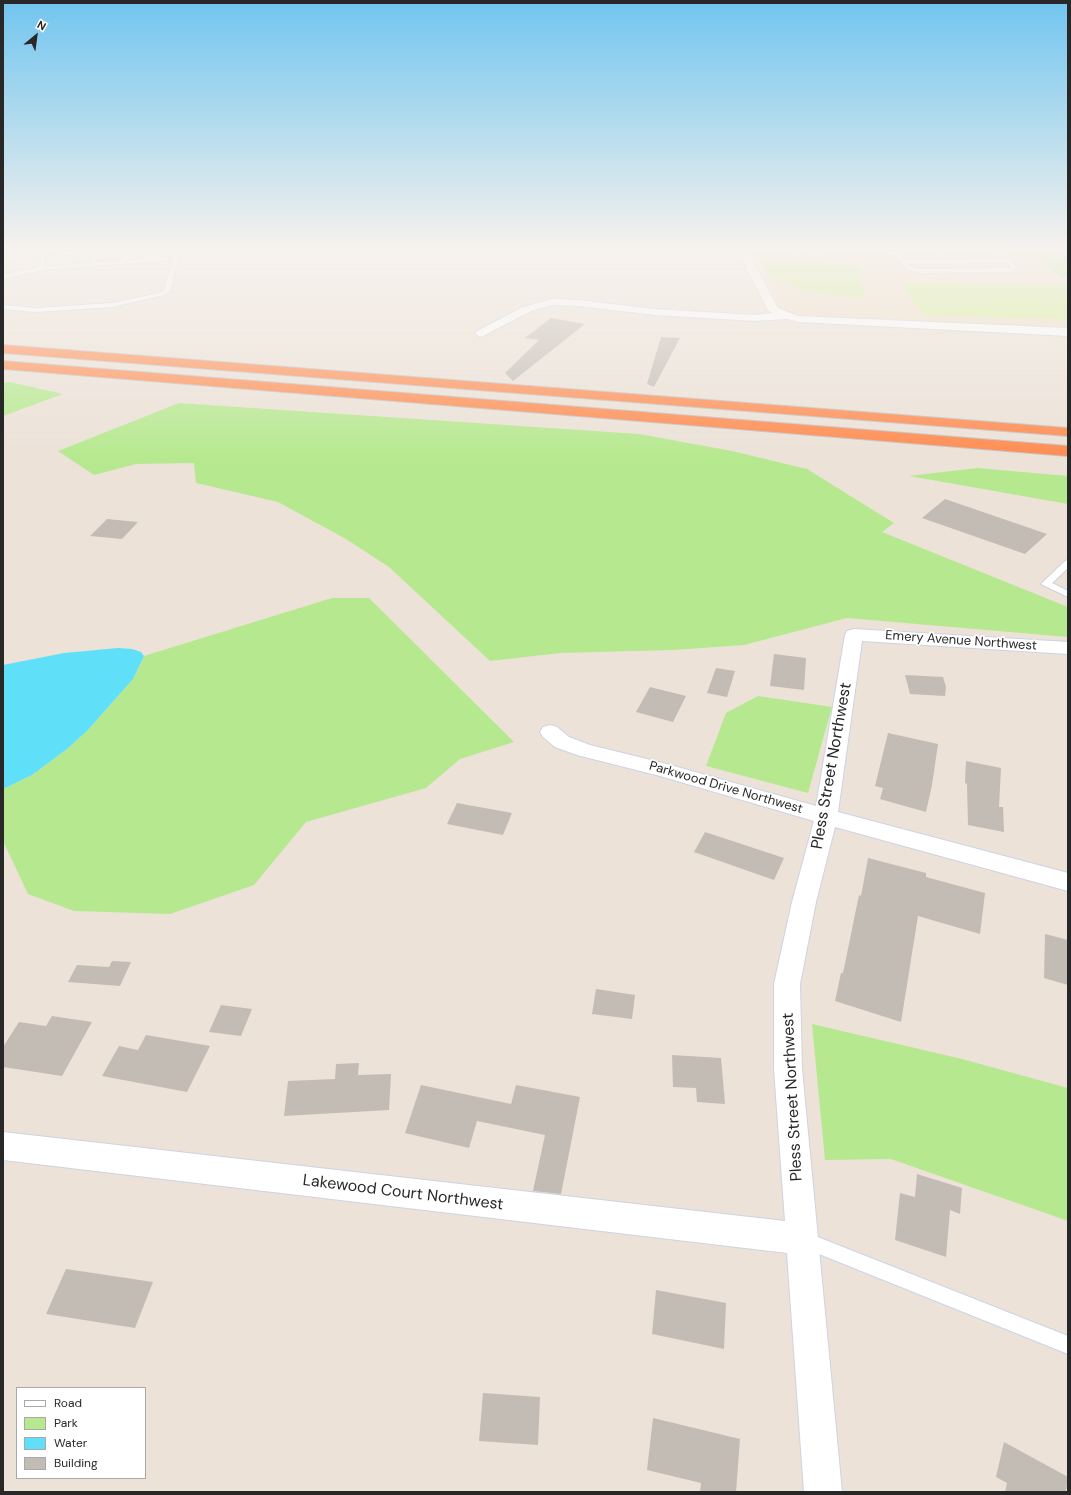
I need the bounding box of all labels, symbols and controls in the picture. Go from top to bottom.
north arrow [16,16,56,56]
text: N [35,17,49,34]
street label: Emery Avenue Northwest [885,628,1037,654]
street label: Pless Street Northwest [808,681,856,851]
street label: Parkwood Drive Northwest [647,759,805,817]
street label: Pless Street Northwest [779,1012,807,1182]
street label: Lakewood Court Northwest [302,1171,504,1215]
legend [16,1387,146,1479]
text: Road [54,1395,82,1411]
text: Park [54,1415,78,1431]
text: Water [54,1435,87,1451]
text: Building [54,1455,98,1471]

